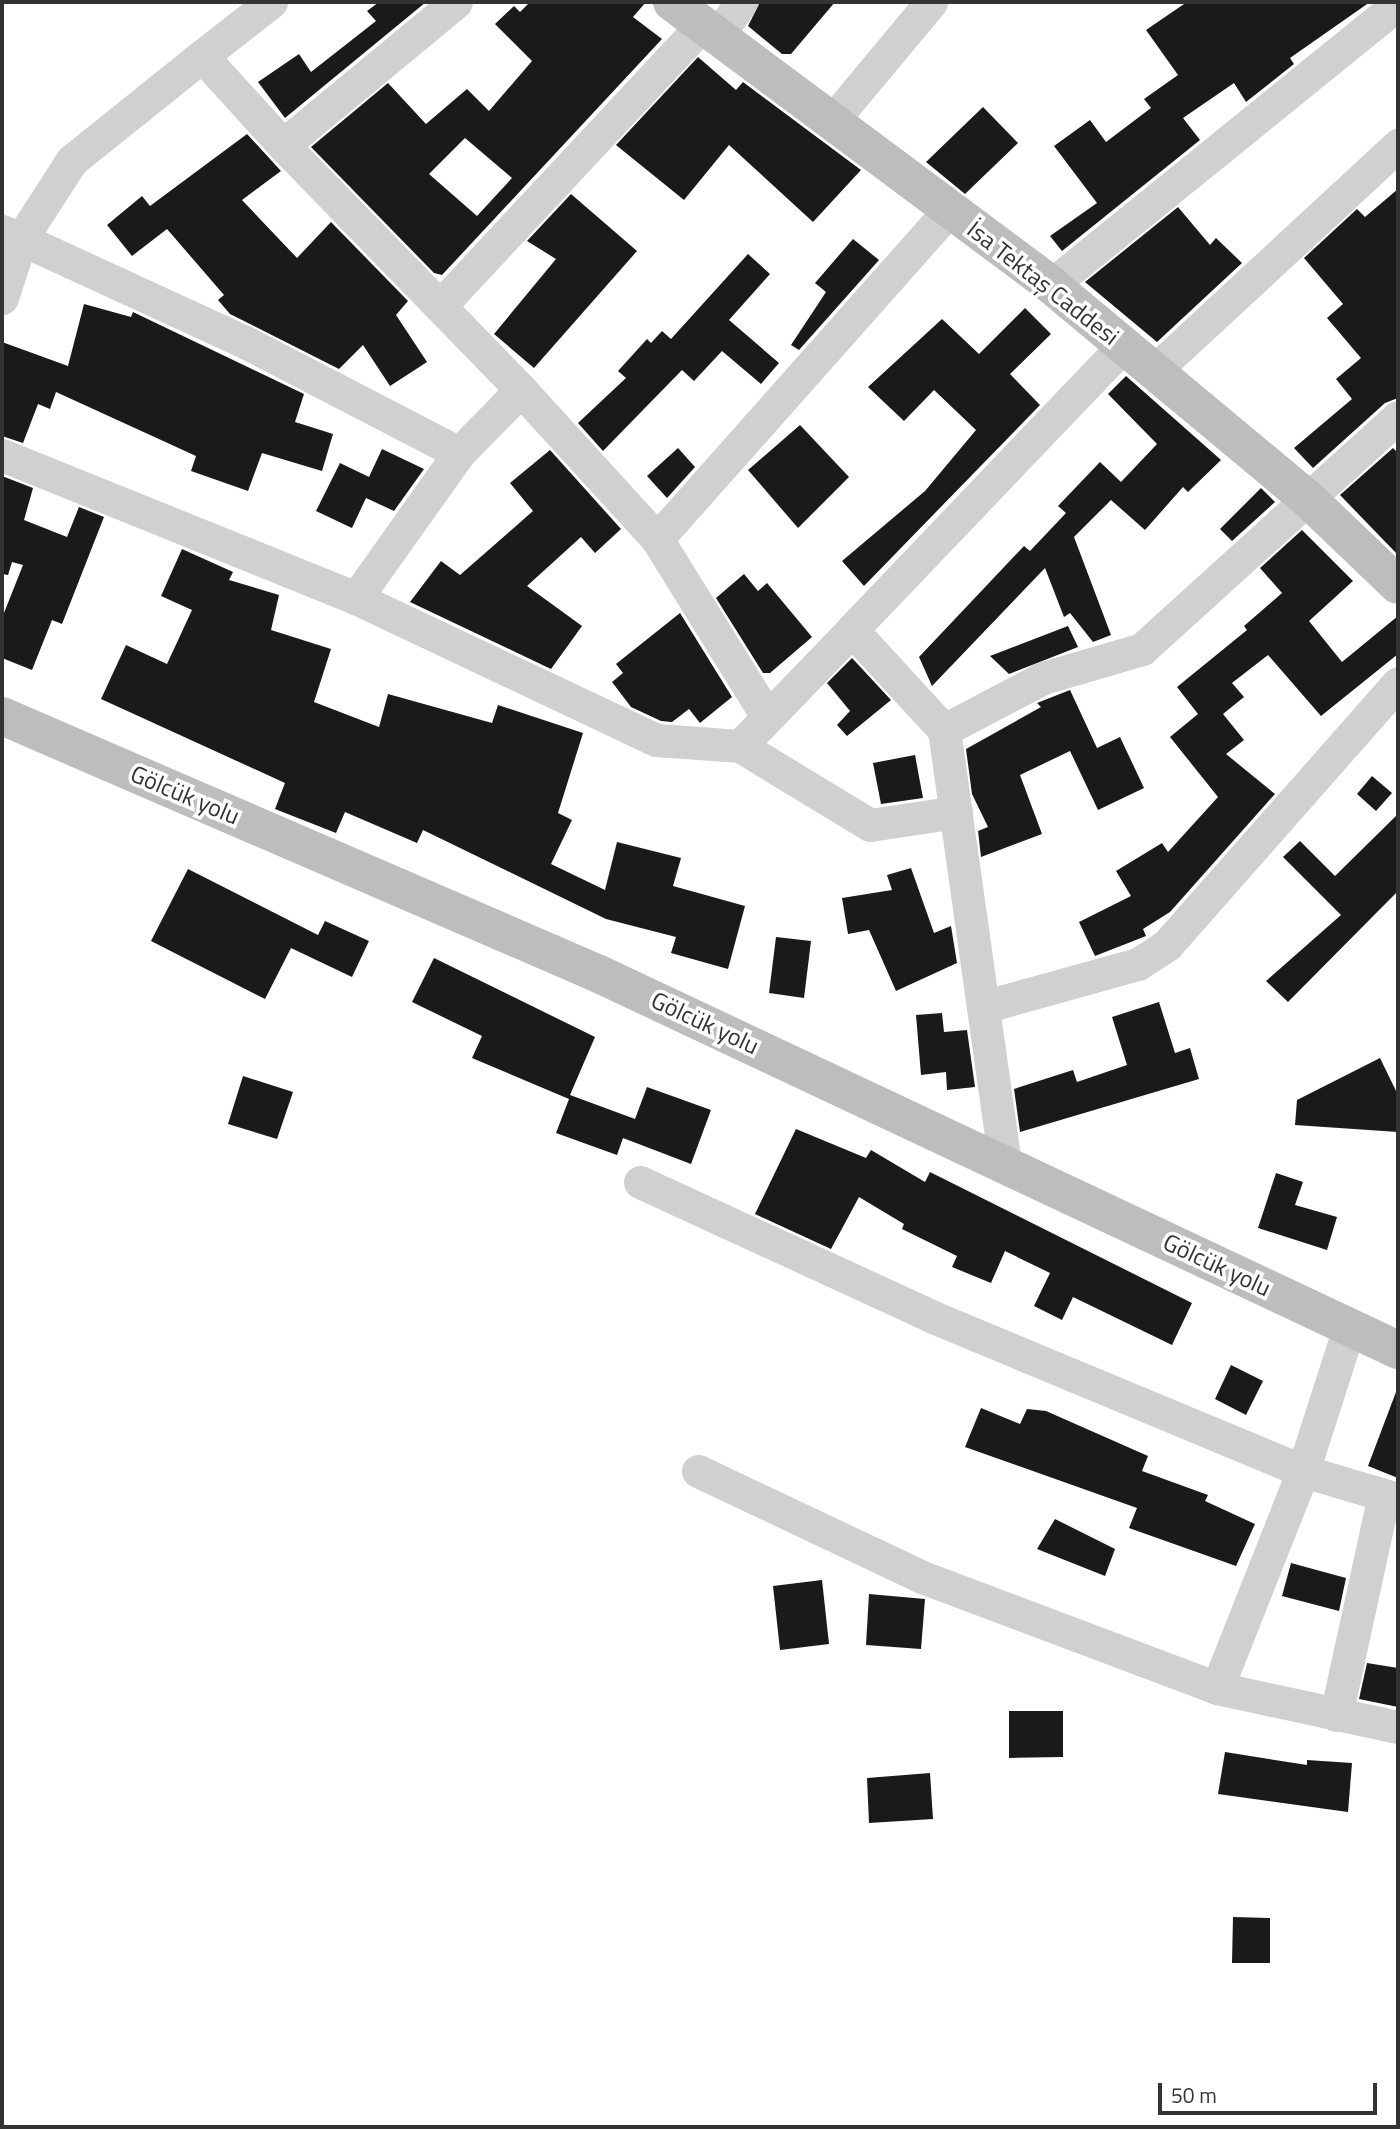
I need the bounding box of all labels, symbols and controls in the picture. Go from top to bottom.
street label: İsa Tektaş Caddesi [962,215,1124,351]
street label: Gölcük yolu [126,759,244,831]
street label: Gölcük yolu [647,986,763,1060]
street label: Gölcük yolu [1159,1228,1275,1302]
scale bar [1162,2070,1381,2114]
text: 50 m [1171,2079,1217,2111]

